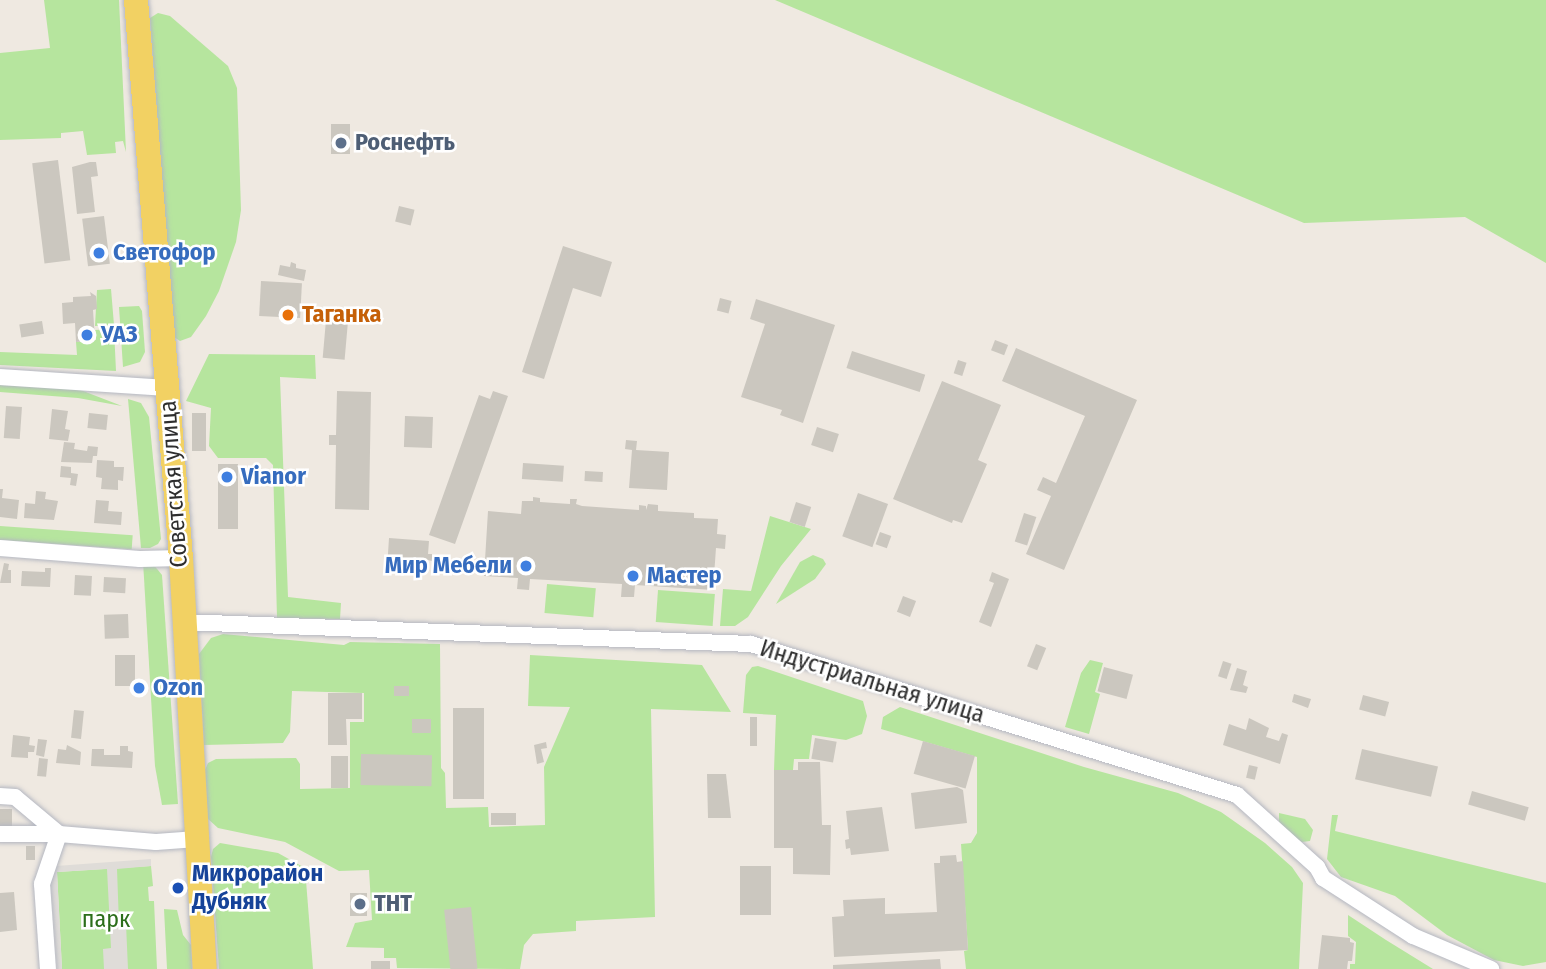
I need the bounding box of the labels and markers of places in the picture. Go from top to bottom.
place label: Роснефть [355,129,455,157]
marker: Роснефть [333,135,349,151]
place label: Светофор [113,239,216,267]
marker: Светофор [91,245,107,261]
place label: Таганка [302,301,381,329]
marker: Таганка [280,307,296,323]
place label: УАЗ [101,321,138,349]
marker: УАЗ [79,327,95,343]
place label: Vianor [241,463,306,491]
marker: Vianor [219,469,235,485]
place label: Мир Мебели [385,552,512,580]
marker: Мир Мебели [518,558,534,574]
place label: Мастер [647,562,722,590]
marker: Мастер [625,568,641,584]
place label: Ozon [153,674,203,702]
marker: Ozon [131,680,147,696]
place label: Микрорайон Дубняк [192,860,323,916]
marker: Микрорайон Дубняк [170,880,186,896]
place label: ТНТ [374,890,412,918]
marker: ТНТ [352,896,368,912]

